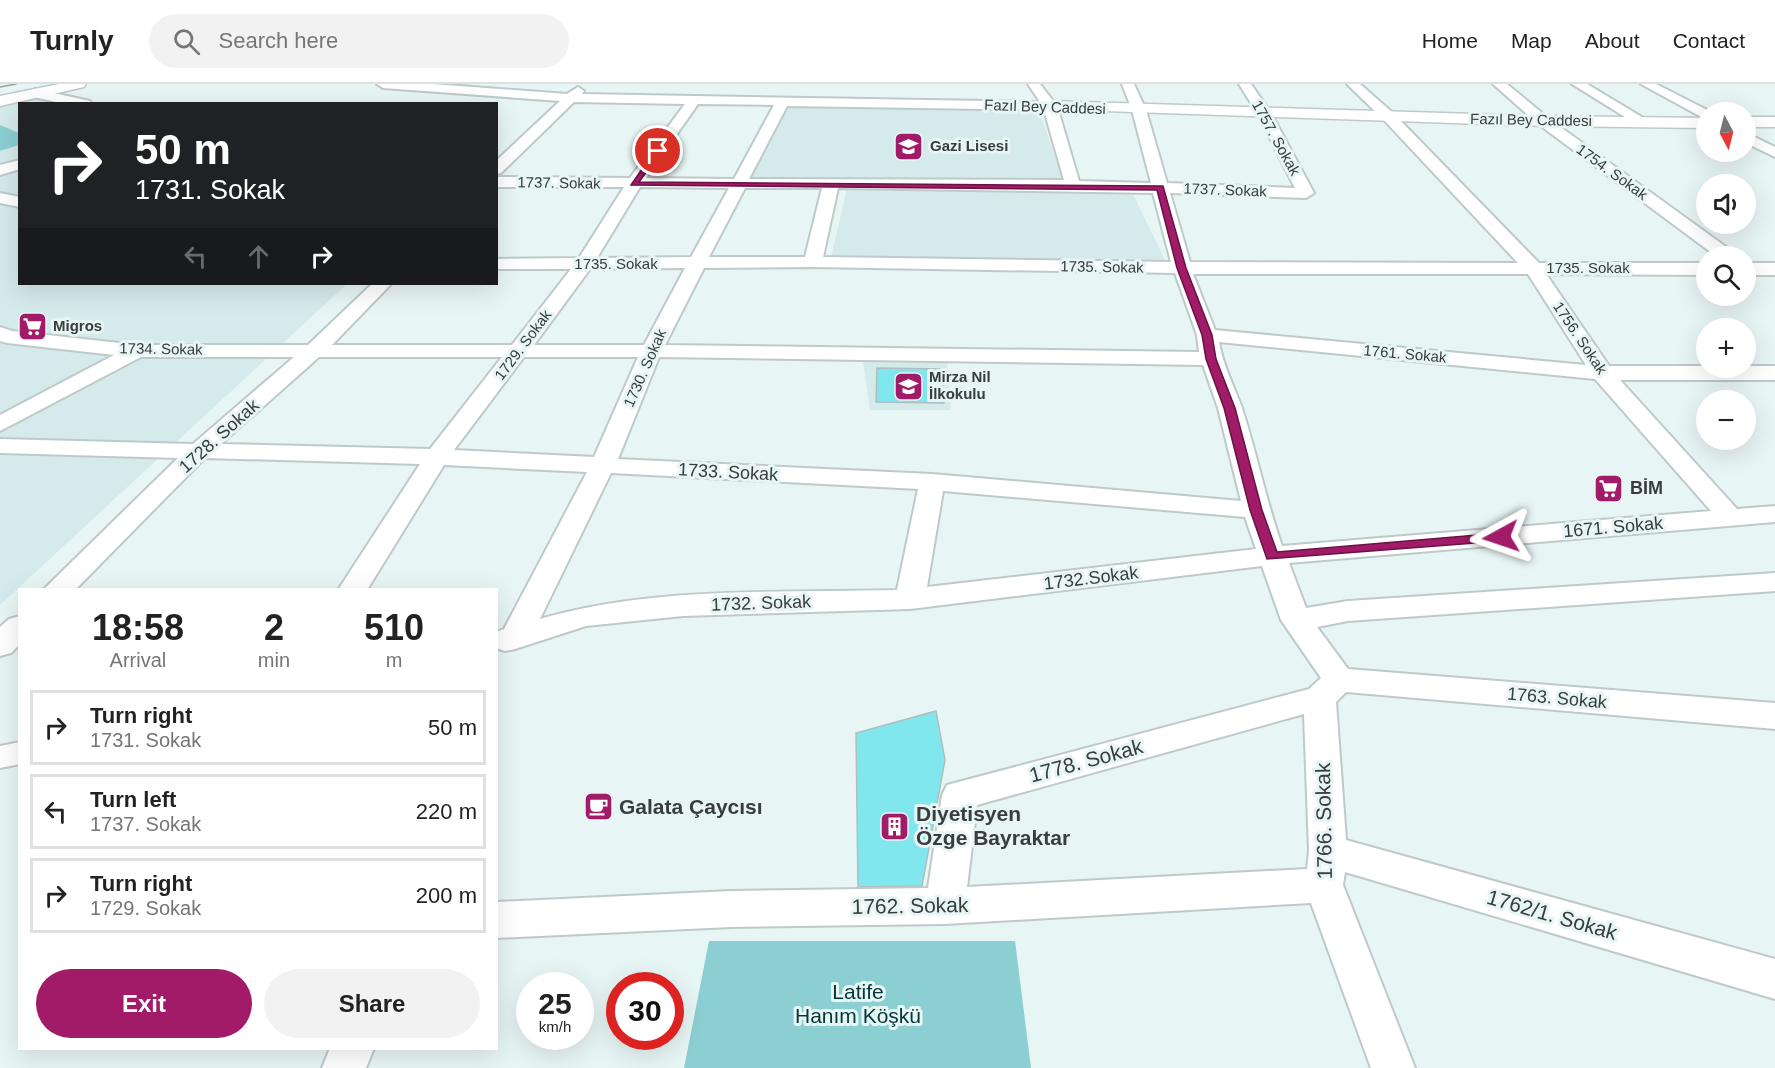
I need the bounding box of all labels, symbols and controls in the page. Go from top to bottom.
search box [149,14,569,68]
text: Turnly [30,25,113,56]
icon: search [170,25,203,58]
text: Search here [218,28,338,53]
text: Home [1422,29,1478,52]
text: Map [1511,29,1552,52]
text: About [1585,29,1640,52]
text: Contact [1673,29,1745,52]
street label: Fazıl Bey Caddesi [984,96,1106,117]
street label: 1757. Sokak [1249,97,1304,179]
north arrow [1696,102,1756,162]
map controls [1696,102,1756,450]
street label: Fazıl Bey Caddesi [1470,110,1592,129]
pin [632,125,683,176]
icon: right [36,126,114,204]
text: 50 m [135,126,231,173]
school or university icon: Gazi Lisesi [893,130,925,162]
icon: arrive [641,134,674,167]
place label: Gazi Lisesi [930,137,1008,154]
street label: 1754. Sokak [1574,140,1651,203]
street label: 1737. Sokak [517,173,601,192]
button: sound [1696,174,1756,234]
text: 1731. Sokak [135,175,285,205]
street label: 1737. Sokak [1183,180,1267,199]
icon: left [179,240,212,273]
icon: ahead [242,240,275,273]
icon: right [305,240,338,273]
button: search [1696,246,1756,306]
street label: 1735. Sokak [574,255,658,272]
street label: 1735. Sokak [1060,257,1144,276]
street label: 1735. Sokak [1546,259,1630,276]
street label: 1756. Sokak [1550,298,1611,377]
street label: 1729. Sokak [491,306,555,383]
supermarket icon: Migros [16,310,48,342]
place label: Migros [53,317,102,334]
button: + [1696,318,1756,378]
street label: 1730. Sokak [620,326,669,409]
street label: 1734. Sokak [119,339,203,358]
street label: 1761. Sokak [1363,341,1448,366]
place label: Mirza Nil İlkokulu [929,368,991,402]
school or university icon: Mirza Nil İlkokulu [892,370,924,402]
button: − [1696,390,1756,450]
street label: 1728. Sokak [175,394,264,477]
street label: 1733. Sokak [678,459,779,485]
supermarket icon: BİM [1593,472,1625,504]
place label: BİM [1630,478,1663,498]
position arrow [1469,505,1533,569]
street label: 1671. Sokak [1562,513,1665,541]
street label: 1732.Sokak [1043,562,1140,594]
street label: 1732. Sokak [711,591,812,615]
text: 18:58 [92,607,184,648]
text: 2 [264,607,284,648]
text: 510 [364,607,424,648]
text: Arrival [110,649,166,671]
text: min [258,649,290,671]
text: m [386,649,402,671]
street label: 1763. Sokak [1506,684,1609,712]
text: Turn right [90,703,192,728]
icon: right [39,711,72,744]
text: 50 m [428,715,477,740]
text: 1731. Sokak [90,729,201,751]
street label: 1778. Sokak [1027,734,1146,787]
street label: 1766. Sokak [1311,762,1336,880]
text: Turn left [90,787,176,812]
cafe icon: Galata Çaycısı [582,791,614,823]
icon: left [39,795,72,828]
place label: Galata Çaycısı [619,795,763,818]
text: 220 m [416,799,477,824]
place label: Diyetisyen Özge Bayraktar [916,802,1070,849]
building icon: Diyetisyen Özge Bayraktar [879,810,911,842]
text: 1737. Sokak [90,813,201,835]
text: Turn right [90,871,192,896]
icon: right [39,879,72,912]
text: 200 m [416,883,477,908]
street label: 1762/1. Sokak [1484,885,1620,944]
street label: 1762. Sokak [851,893,969,918]
text: 1729. Sokak [90,897,201,919]
button: Exit [36,969,252,1038]
button: Share [264,969,480,1038]
speed limit sign: 30 [606,972,684,1050]
park label: Latife Hanım Köşkü [795,980,921,1027]
text: 25 [538,987,572,1020]
text: km/h [539,1018,571,1035]

